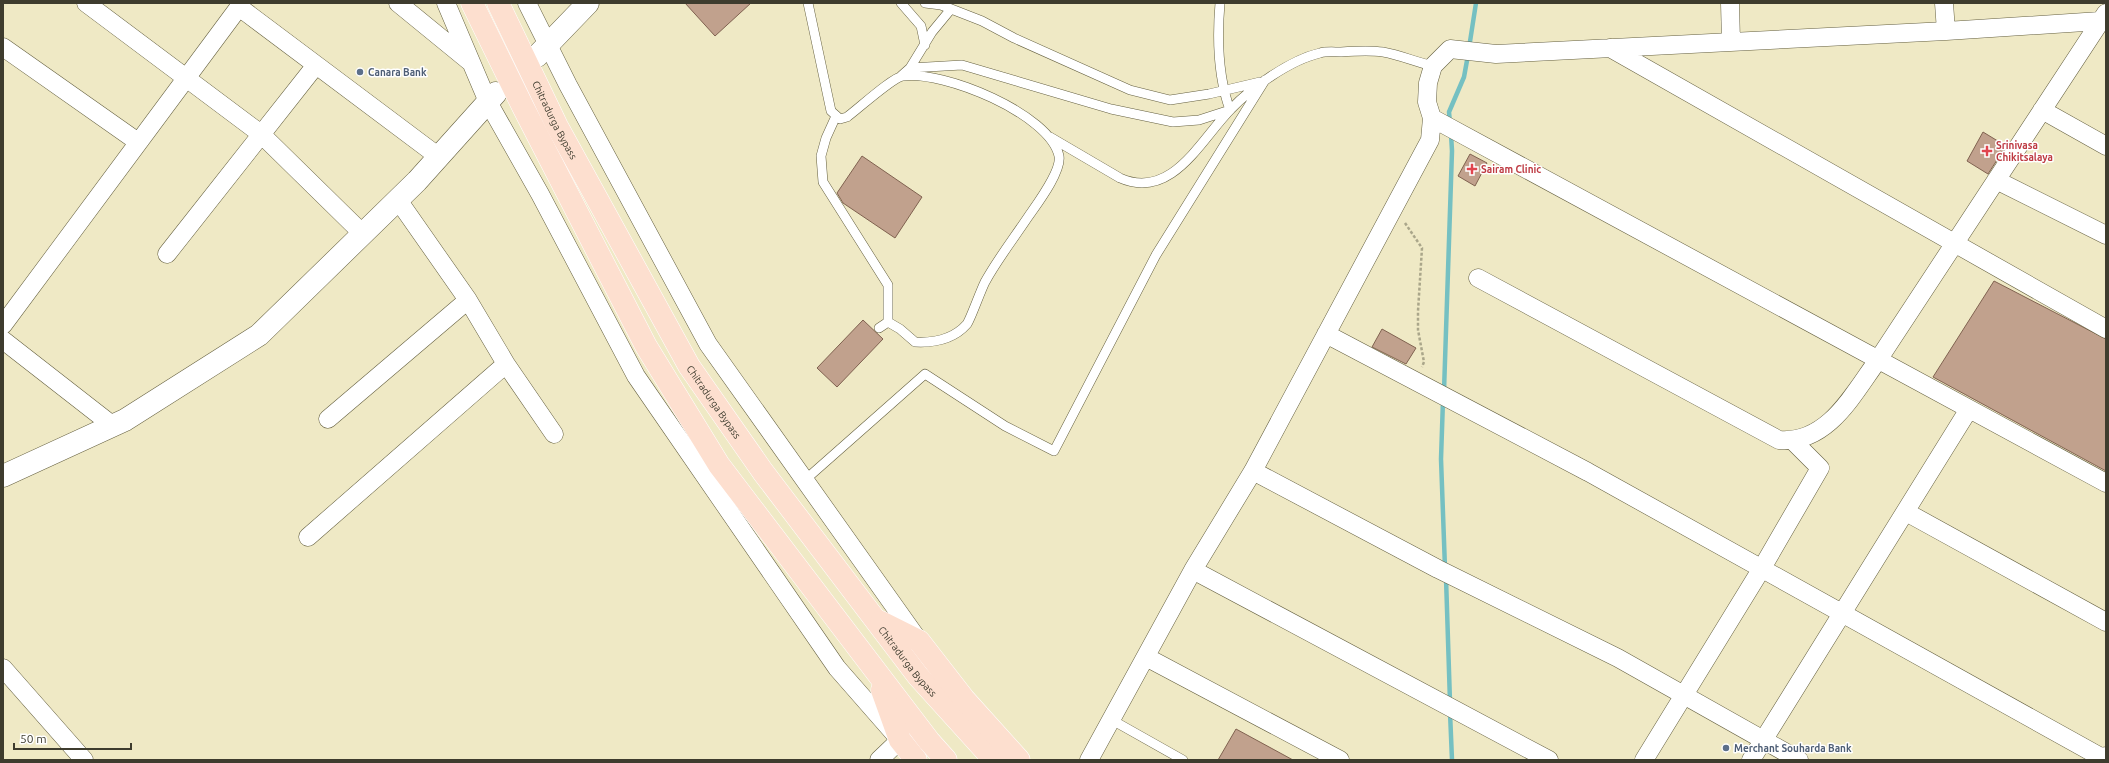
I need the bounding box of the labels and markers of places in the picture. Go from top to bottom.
marker: Canara Bank [355,67,365,77]
place label: Canara Bank [368,67,427,78]
place label: Srinivasa Chikitsalaya [1996,140,2053,163]
marker: Srinivasa Chikitsalaya [1981,145,1993,157]
marker: Sairam Clinic [1466,163,1478,175]
place label: Sairam Clinic [1481,164,1541,175]
marker: Merchant Souharda Bank [1721,743,1731,753]
place label: Merchant Souharda Bank [1734,743,1852,754]

